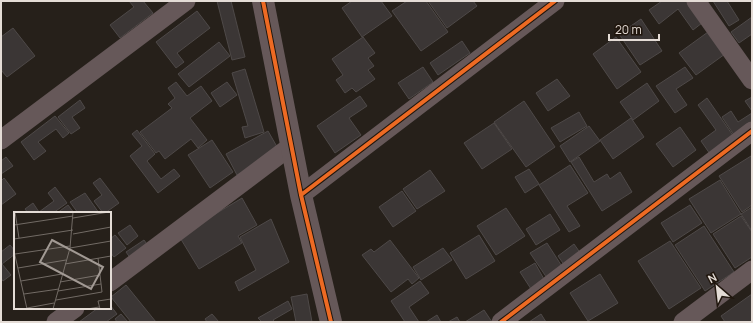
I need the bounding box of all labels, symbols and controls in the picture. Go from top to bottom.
scale bar [609,16,659,42]
text: 20 m [615,21,642,38]
inset map [14,212,111,309]
north arrow [697,267,737,307]
text: N [705,269,719,286]

